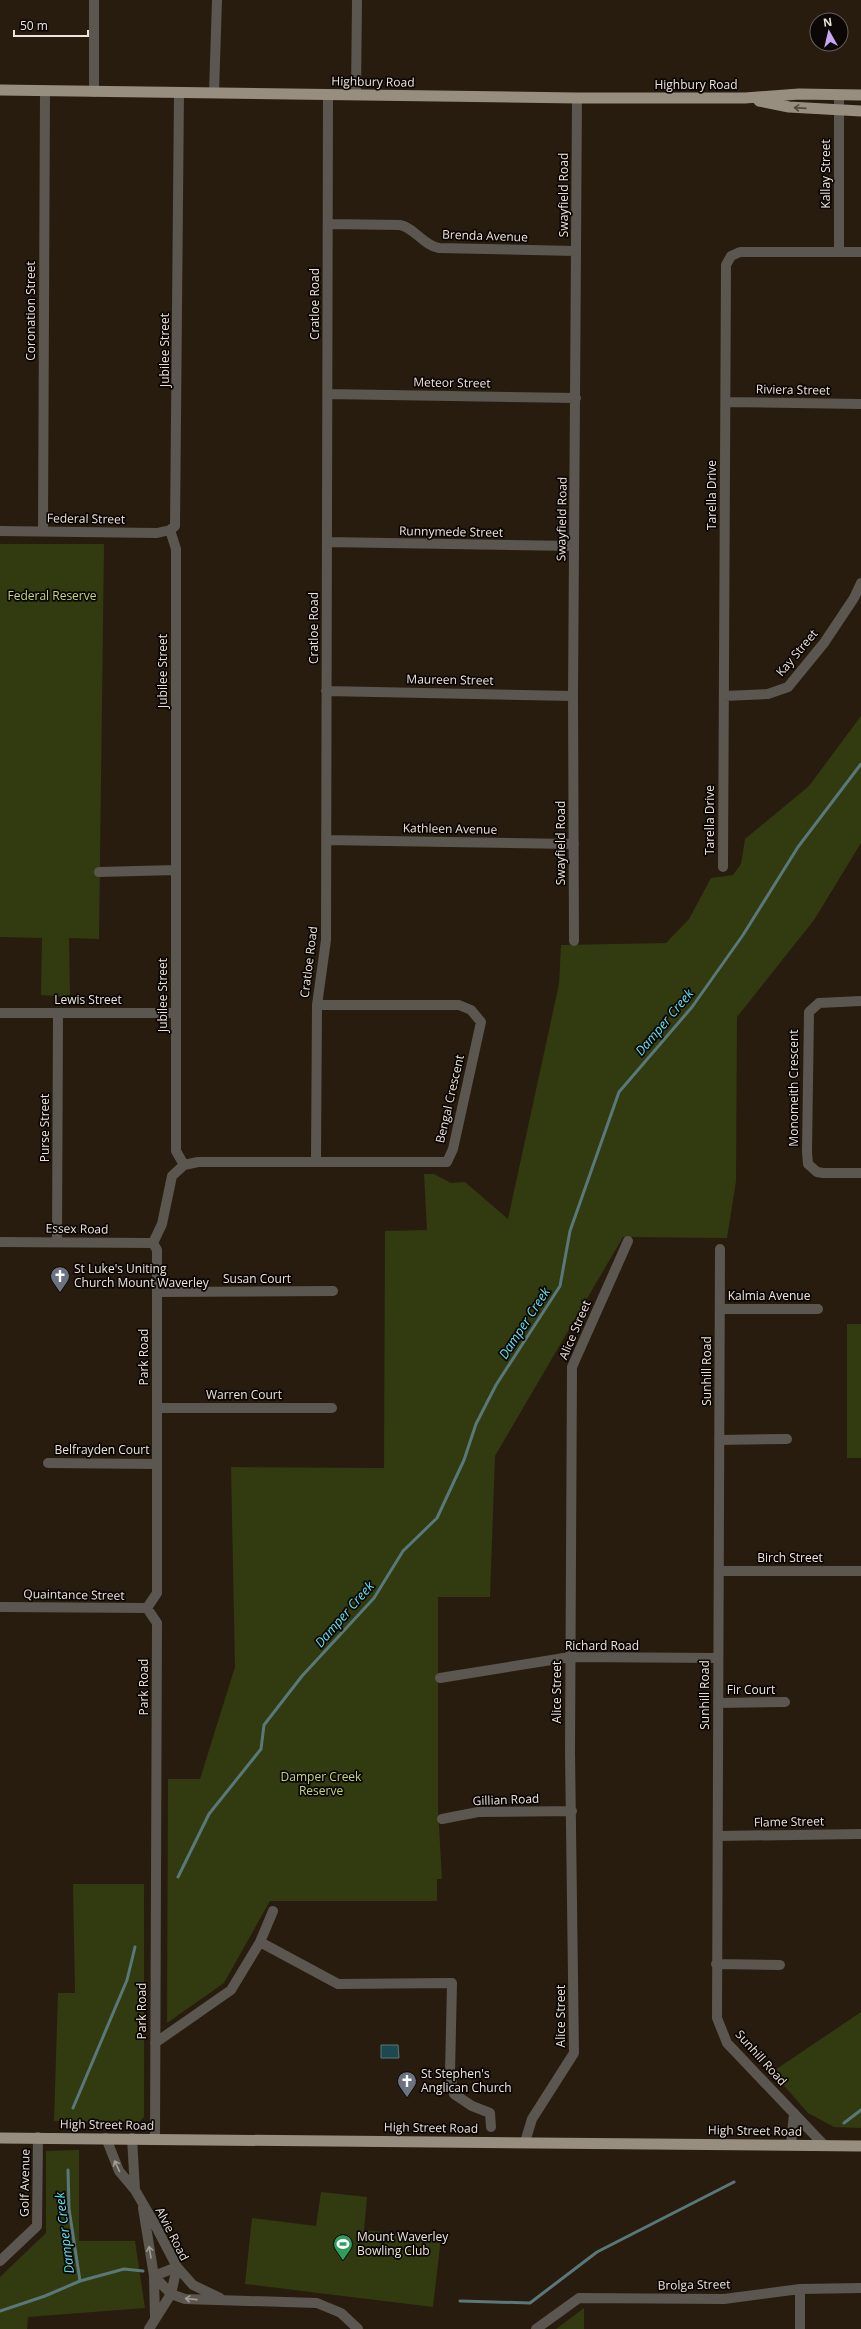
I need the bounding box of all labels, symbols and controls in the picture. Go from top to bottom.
scale bar [14,12,88,38]
north arrow [809,12,849,52]
text: N [822,14,833,30]
text: 50 m [20,17,48,34]
street label: Highbury Road [331,72,415,91]
street label: Highbury Road [654,76,738,93]
one-way arrow [794,104,807,111]
street label: Kallay Street [817,139,834,209]
street label: Swayfield Road [555,153,572,237]
street label: Brenda Avenue [442,226,528,245]
street label: Coronation Street [22,261,39,361]
street label: Cratloe Road [306,268,323,340]
street label: Jubilee Street [156,313,173,388]
street label: Meteor Street [413,373,491,392]
street label: Riviera Street [756,380,830,399]
street label: Tarella Drive [703,460,720,530]
street label: Swayfield Road [552,477,571,561]
street label: Federal Street [47,509,125,528]
street label: Runnymede Street [399,522,503,541]
park label: Federal Reserve [8,587,97,604]
street label: Cratloe Road [305,592,322,664]
street label: Kay Street [772,626,821,680]
street label: Jubilee Street [154,634,171,709]
street label: Maureen Street [406,670,494,689]
street label: Tarella Drive [701,785,718,855]
street label: Swayfield Road [552,801,569,885]
street label: Kathleen Avenue [403,819,498,838]
street label: Cratloe Road [296,925,321,999]
street label: Jubilee Street [154,958,171,1033]
water label: Damper Creek [631,984,698,1059]
street label: Lewis Street [54,991,122,1008]
street label: Monomeith Crescent [785,1029,802,1147]
street label: Bengal Crescent [431,1053,468,1145]
street label: Purse Street [36,1094,53,1162]
street label: Essex Road [45,1219,109,1238]
place label: St Luke's Uniting Church Mount Waverley [74,1260,210,1291]
church icon: St Luke's Uniting Church Mount Waverley [49,1265,71,1293]
street label: Susan Court [223,1270,291,1287]
water label: Damper Creek [494,1283,554,1362]
street label: Kalmia Avenue [728,1287,811,1304]
street label: Alice Street [554,1298,595,1362]
street label: Park Road [135,1329,152,1385]
street label: Sunhill Road [698,1336,715,1406]
street label: Warren Court [206,1386,282,1403]
street label: Belfrayden Court [54,1441,150,1458]
street label: Birch Street [757,1549,823,1566]
water label: Damper Creek [310,1577,378,1651]
street label: Quaintance Street [23,1585,125,1604]
street label: Richard Road [565,1637,639,1654]
street label: Park Road [135,1659,152,1715]
street label: Sunhill Road [696,1660,713,1730]
street label: Alice Street [548,1661,565,1723]
street label: Fir Court [727,1681,775,1698]
park label: Damper Creek Reserve [281,1768,362,1799]
street label: Gillian Road [472,1790,540,1809]
street label: Flame Street [754,1812,824,1831]
street label: Park Road [133,1983,150,2039]
street label: Alice Street [552,1985,569,2047]
street label: Sunhill Road [732,2026,791,2089]
place label: St Stephen's Anglican Church [421,2065,512,2096]
church icon: St Stephen's Anglican Church [396,2070,418,2098]
street label: High Street Road [60,2115,154,2134]
street label: High Street Road [384,2118,478,2137]
street label: High Street Road [708,2121,802,2140]
street label: Golf Avenue [15,2149,34,2217]
one-way arrow [113,2160,121,2172]
water label: Damper Creek [50,2191,78,2275]
street label: Alvie Road [152,2204,193,2264]
place label: Mount Waverley Bowling Club [357,2228,449,2259]
sports icon: Mount Waverley Bowling Club [332,2233,354,2261]
one-way arrow [146,2246,154,2259]
street label: Brolga Street [657,2275,731,2294]
one-way arrow [185,2295,198,2303]

